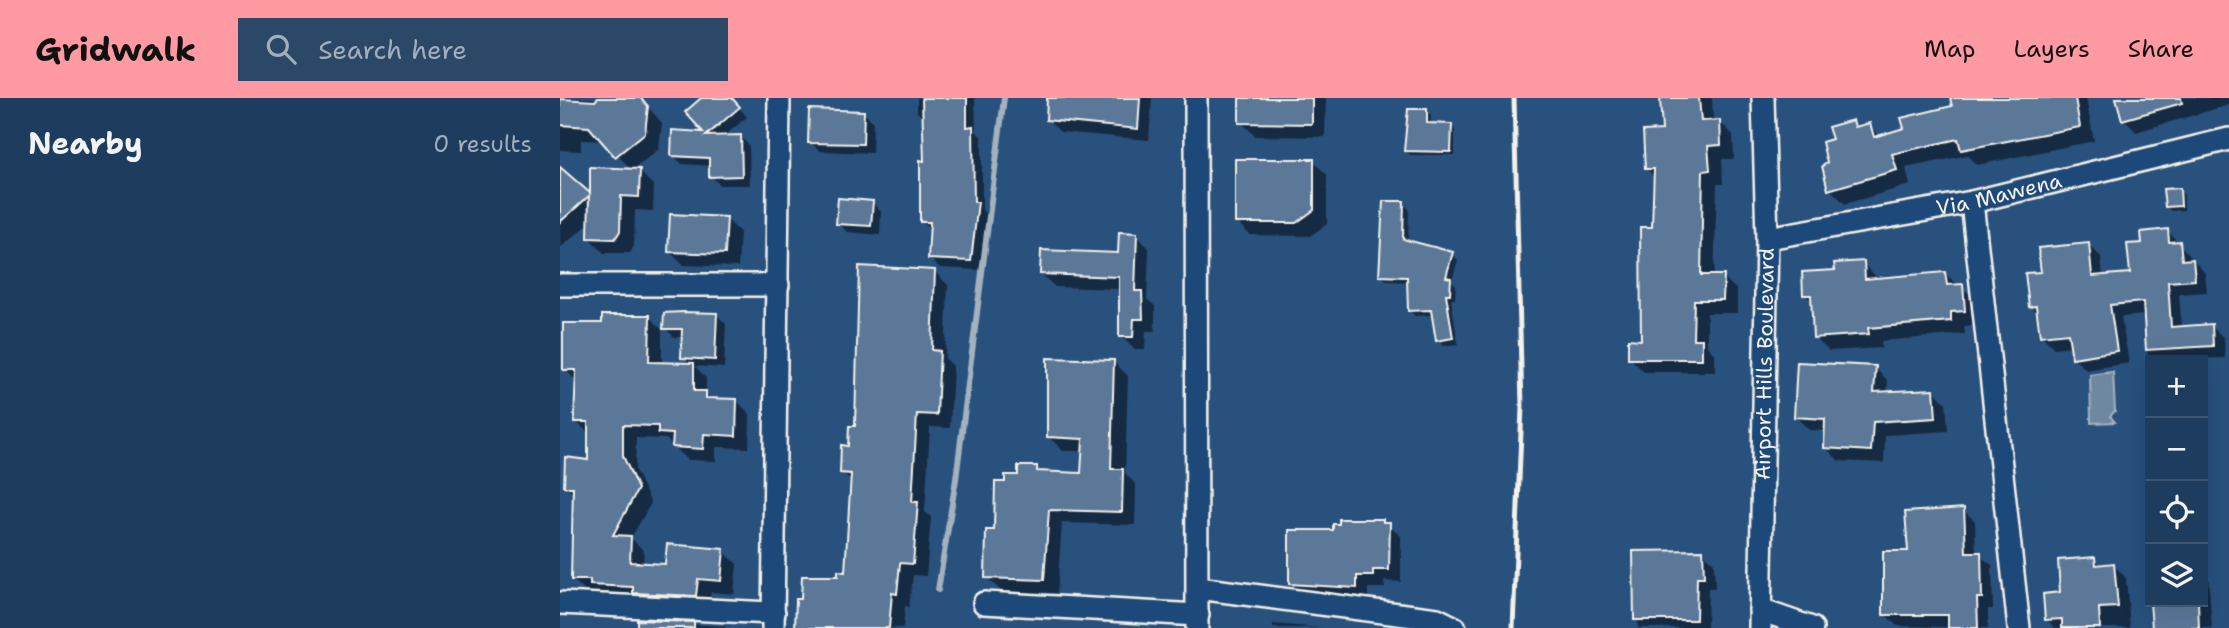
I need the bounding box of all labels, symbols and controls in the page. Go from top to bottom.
search box [238,18,728,81]
text: Gridwalk [35,27,196,72]
icon: search [262,30,300,68]
text: Search here [318,32,467,67]
text: Map [1924,33,1975,65]
text: Layers [2013,33,2090,65]
text: Share [2128,33,2194,65]
text: Nearby [28,123,143,164]
text: 0 results [433,129,532,159]
street label: Via Mawena [1934,166,2065,222]
street label: Airport Hills Boulevard [1749,248,1781,480]
map controls [2145,355,2208,607]
button: + [2145,355,2208,418]
button: − [2145,418,2208,481]
button: locate [2145,481,2208,544]
button: layers [2145,544,2208,607]

